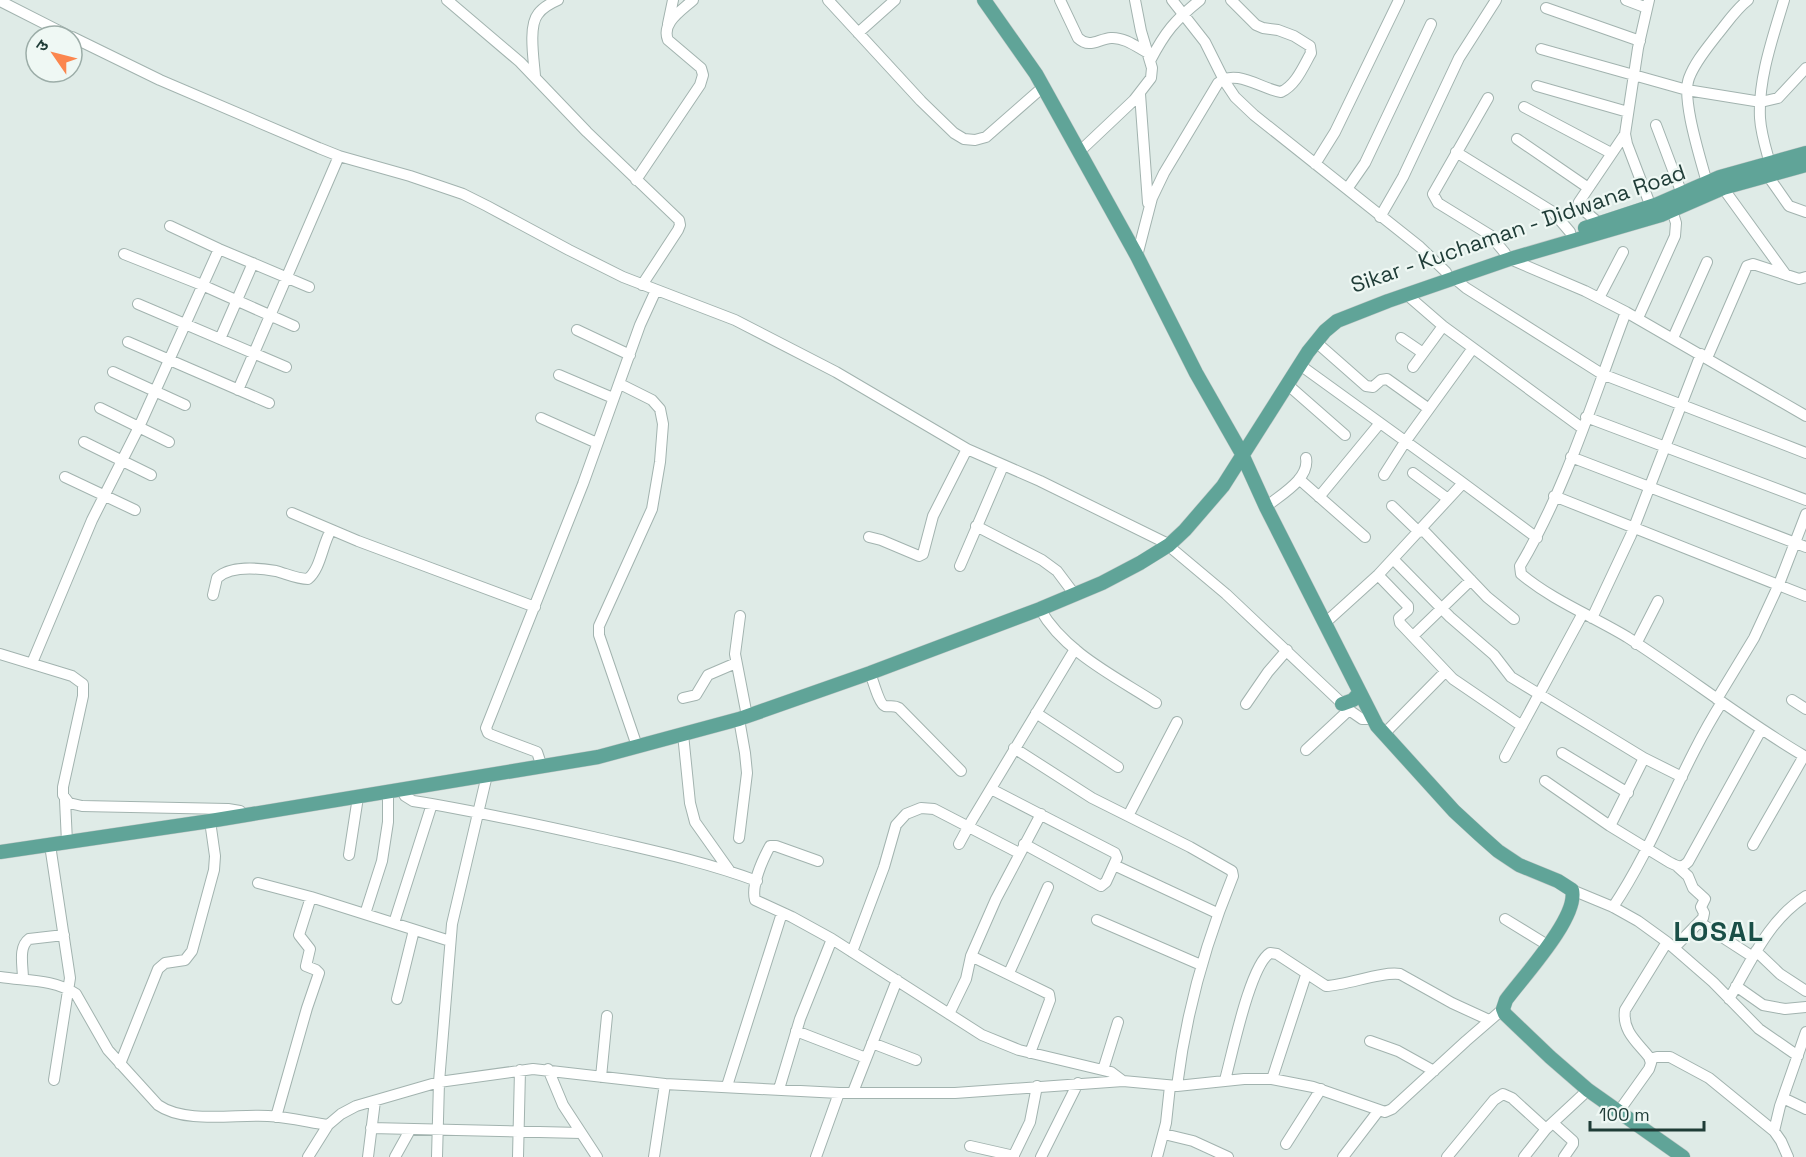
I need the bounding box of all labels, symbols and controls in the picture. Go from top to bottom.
north arrow [24,24,84,84]
text: उ [31,35,54,56]
street label: Sikar - Kuchaman - Didwana Road [1347,157,1689,299]
district label: LOSAL [1674,913,1764,949]
scale bar [1590,1094,1704,1132]
text: 100 m [1599,1103,1650,1126]

